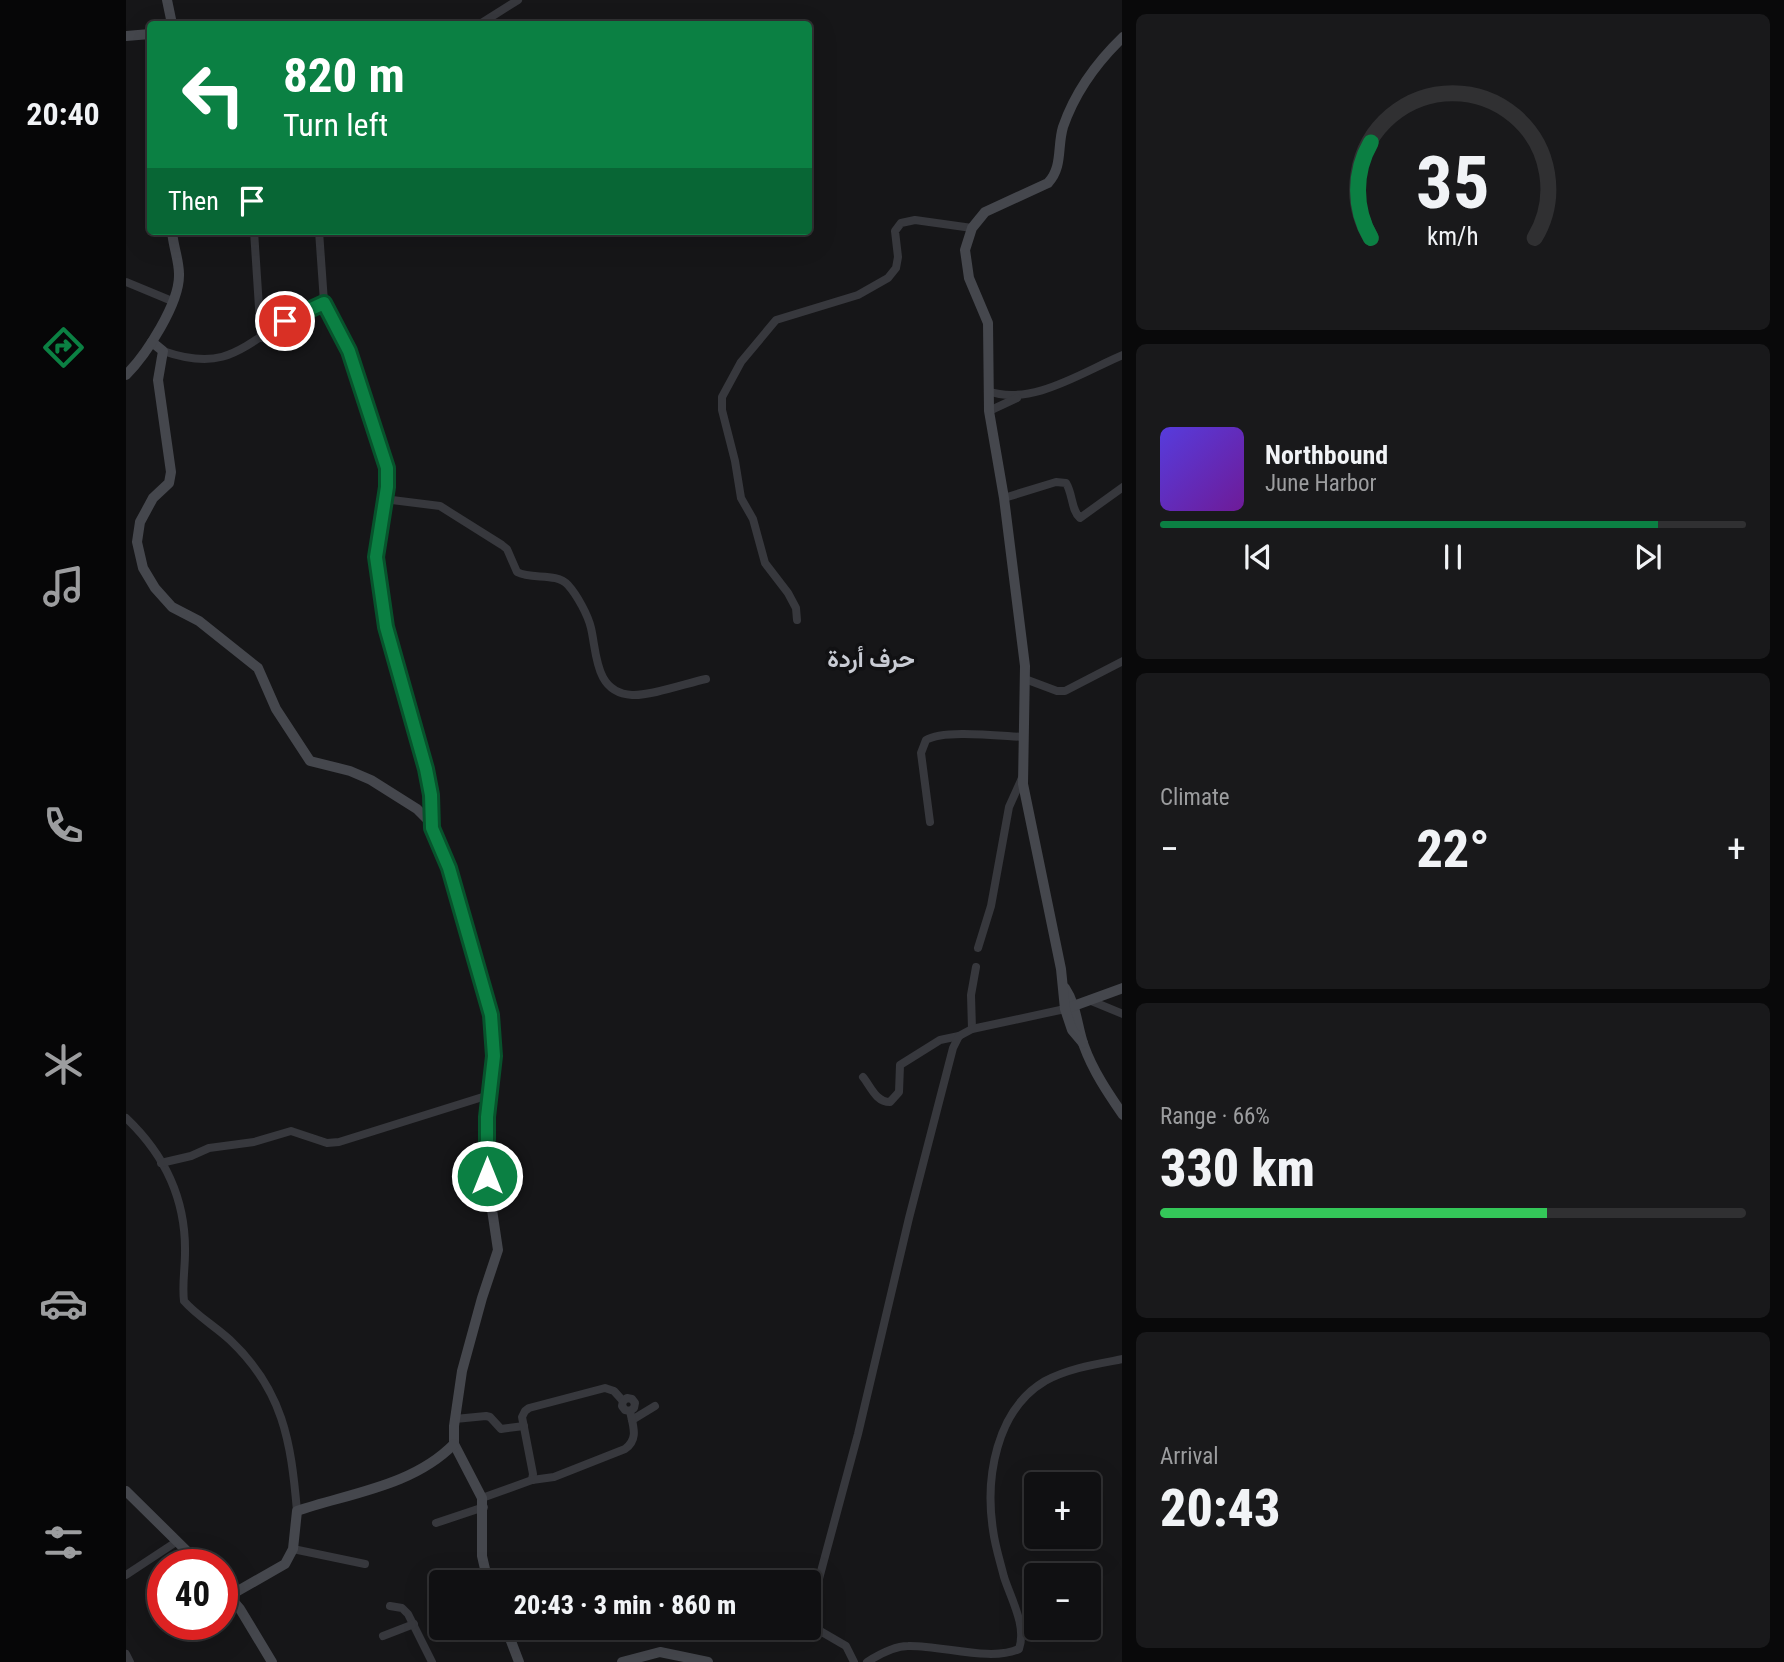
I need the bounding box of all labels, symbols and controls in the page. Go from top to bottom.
text: 820 m [283,47,405,104]
icon: left [168,49,259,140]
text: 20:40 [26,95,100,133]
text: Turn left [283,106,388,144]
text: 35 [1416,140,1490,226]
icon: arrive [233,182,271,220]
text: Then [168,186,219,216]
text: km/h [1427,222,1479,251]
pin [255,291,315,351]
icon: arrive [266,302,304,340]
icon: directions [39,323,88,372]
text: Northbound [1265,440,1388,470]
text: June Harbor [1265,470,1377,497]
icon: previous [1239,538,1277,576]
icon: pause [1434,538,1472,576]
icon: next [1629,538,1667,576]
icon: music [39,562,88,611]
district label: حرف أردة [827,645,915,674]
text: Climate [1160,784,1230,811]
icon: phone [39,801,88,850]
text: 22° [1416,819,1490,880]
text: − [1160,827,1179,871]
text: + [1727,827,1746,871]
icon: climate [39,1040,88,1089]
text: Range · 66% [1160,1103,1270,1130]
text: 330 km [1160,1138,1315,1199]
position arrow [450,1139,524,1213]
icon: car [39,1279,88,1328]
text: Arrival [1160,1443,1219,1470]
map controls [1024,1472,1101,1640]
button: + [1024,1472,1101,1549]
text: 20:43 [1160,1478,1280,1539]
icon: filters [39,1518,88,1567]
speed limit sign: 40 [147,1549,238,1640]
button: − [1024,1563,1101,1640]
text: 20:43 · 3 min · 860 m [514,1590,736,1620]

